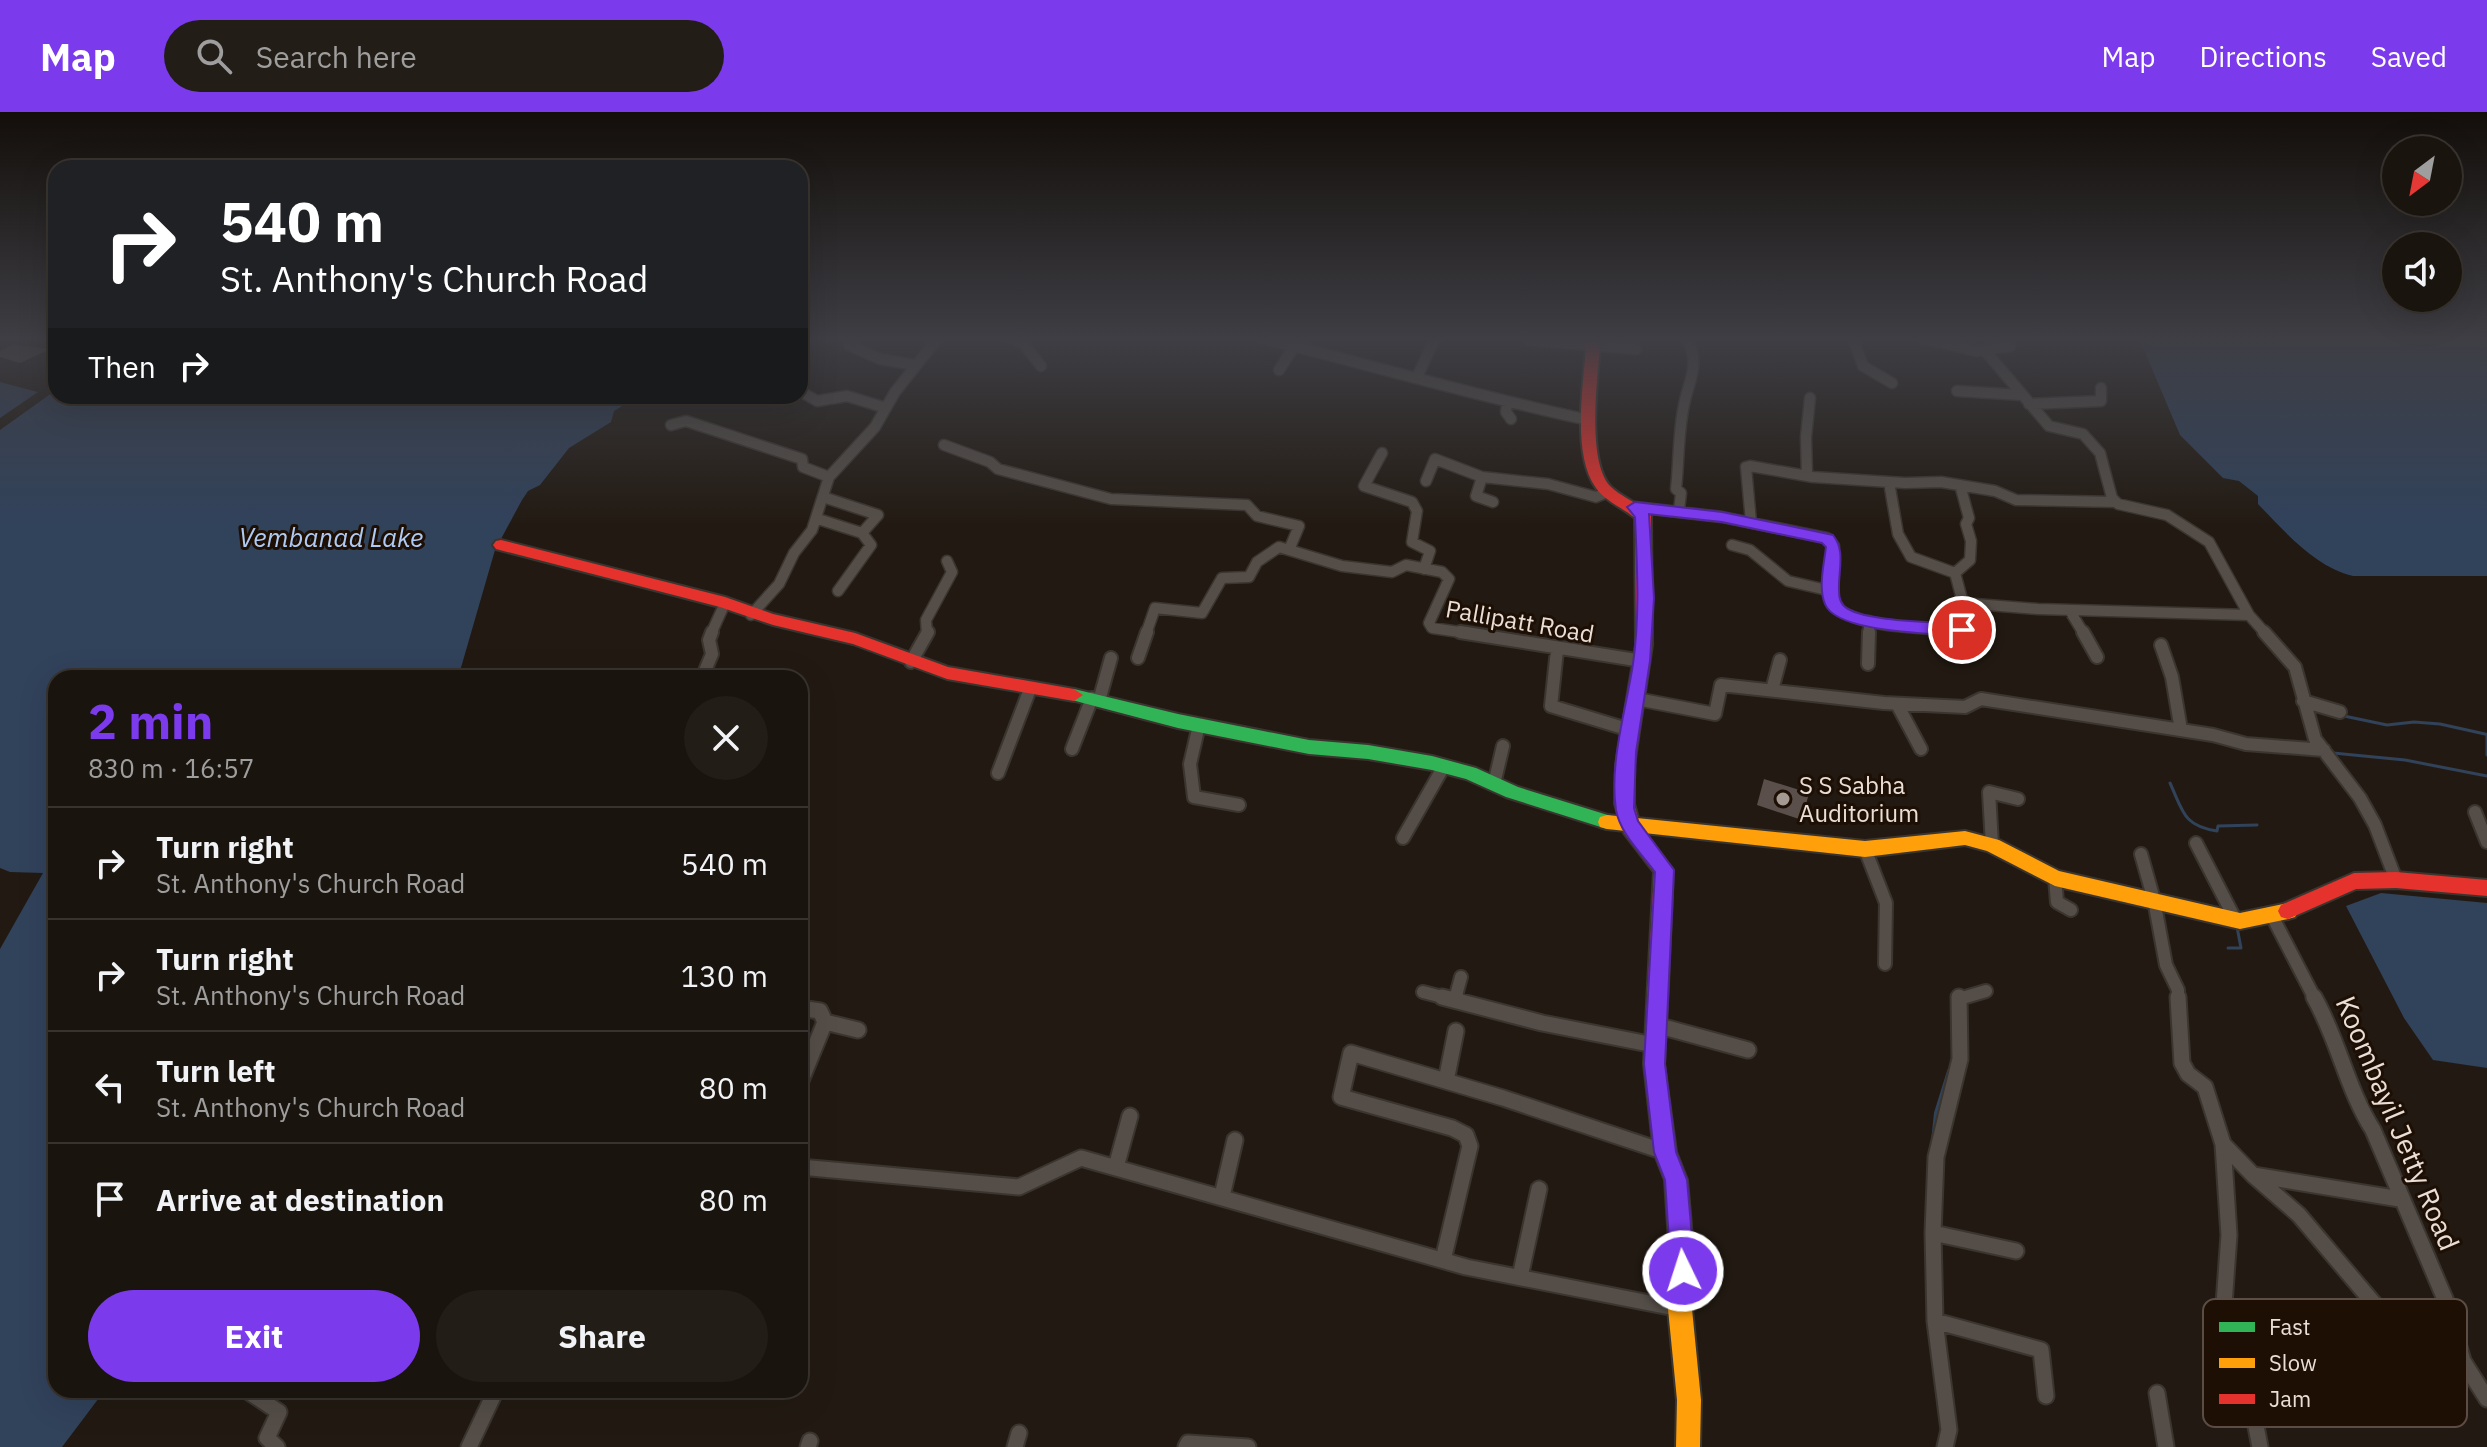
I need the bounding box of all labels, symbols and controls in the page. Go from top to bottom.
search box [164,20,724,92]
text: Map [40,32,116,81]
icon: search [192,34,236,78]
text: Search here [256,37,417,76]
text: Map [2101,38,2155,75]
text: Directions [2199,38,2327,75]
text: Saved [2371,38,2447,75]
north arrow [2382,136,2462,216]
map controls [2382,136,2462,312]
text: 540 m [220,185,384,257]
icon: right [88,192,192,296]
button: sound [2382,232,2462,312]
text: St. Anthony's Church Road [220,255,648,302]
icon: right [172,344,216,388]
text: Then [88,347,156,386]
water label: Vembanad Lake [239,520,423,554]
street label: Pallipatt Road [1443,592,1597,650]
pin [1928,596,1996,664]
icon: arrive [1940,608,1984,652]
text: 2 min [88,690,213,752]
button: close [684,696,768,780]
text: 830 m · 16:57 [88,751,254,785]
place label: S S Sabha Auditorium [1799,769,1919,829]
marker: S S Sabha Auditorium [1774,790,1792,808]
text: Turn right [156,827,294,866]
icon: right [88,841,132,885]
text: 540 m [681,844,768,883]
text: St. Anthony's Church Road [156,866,465,900]
text: Turn right [156,939,294,978]
icon: right [88,953,132,997]
text: 130 m [681,956,768,995]
text: St. Anthony's Church Road [156,978,465,1012]
street label: Koombayil Jetty Road [2328,990,2468,1256]
text: Turn left [156,1051,275,1090]
icon: left [88,1065,132,1109]
text: 80 m [699,1068,768,1107]
text: St. Anthony's Church Road [156,1090,465,1124]
icon: arrive [88,1177,132,1221]
text: Arrive at destination [156,1180,444,1219]
text: 80 m [699,1180,768,1219]
position arrow [1641,1229,1725,1313]
button: Exit [88,1290,420,1382]
button: Share [436,1290,768,1382]
legend [2203,1299,2467,1427]
text: Fast [2269,1312,2310,1341]
text: Slow [2269,1348,2317,1377]
text: Jam [2269,1384,2311,1413]

